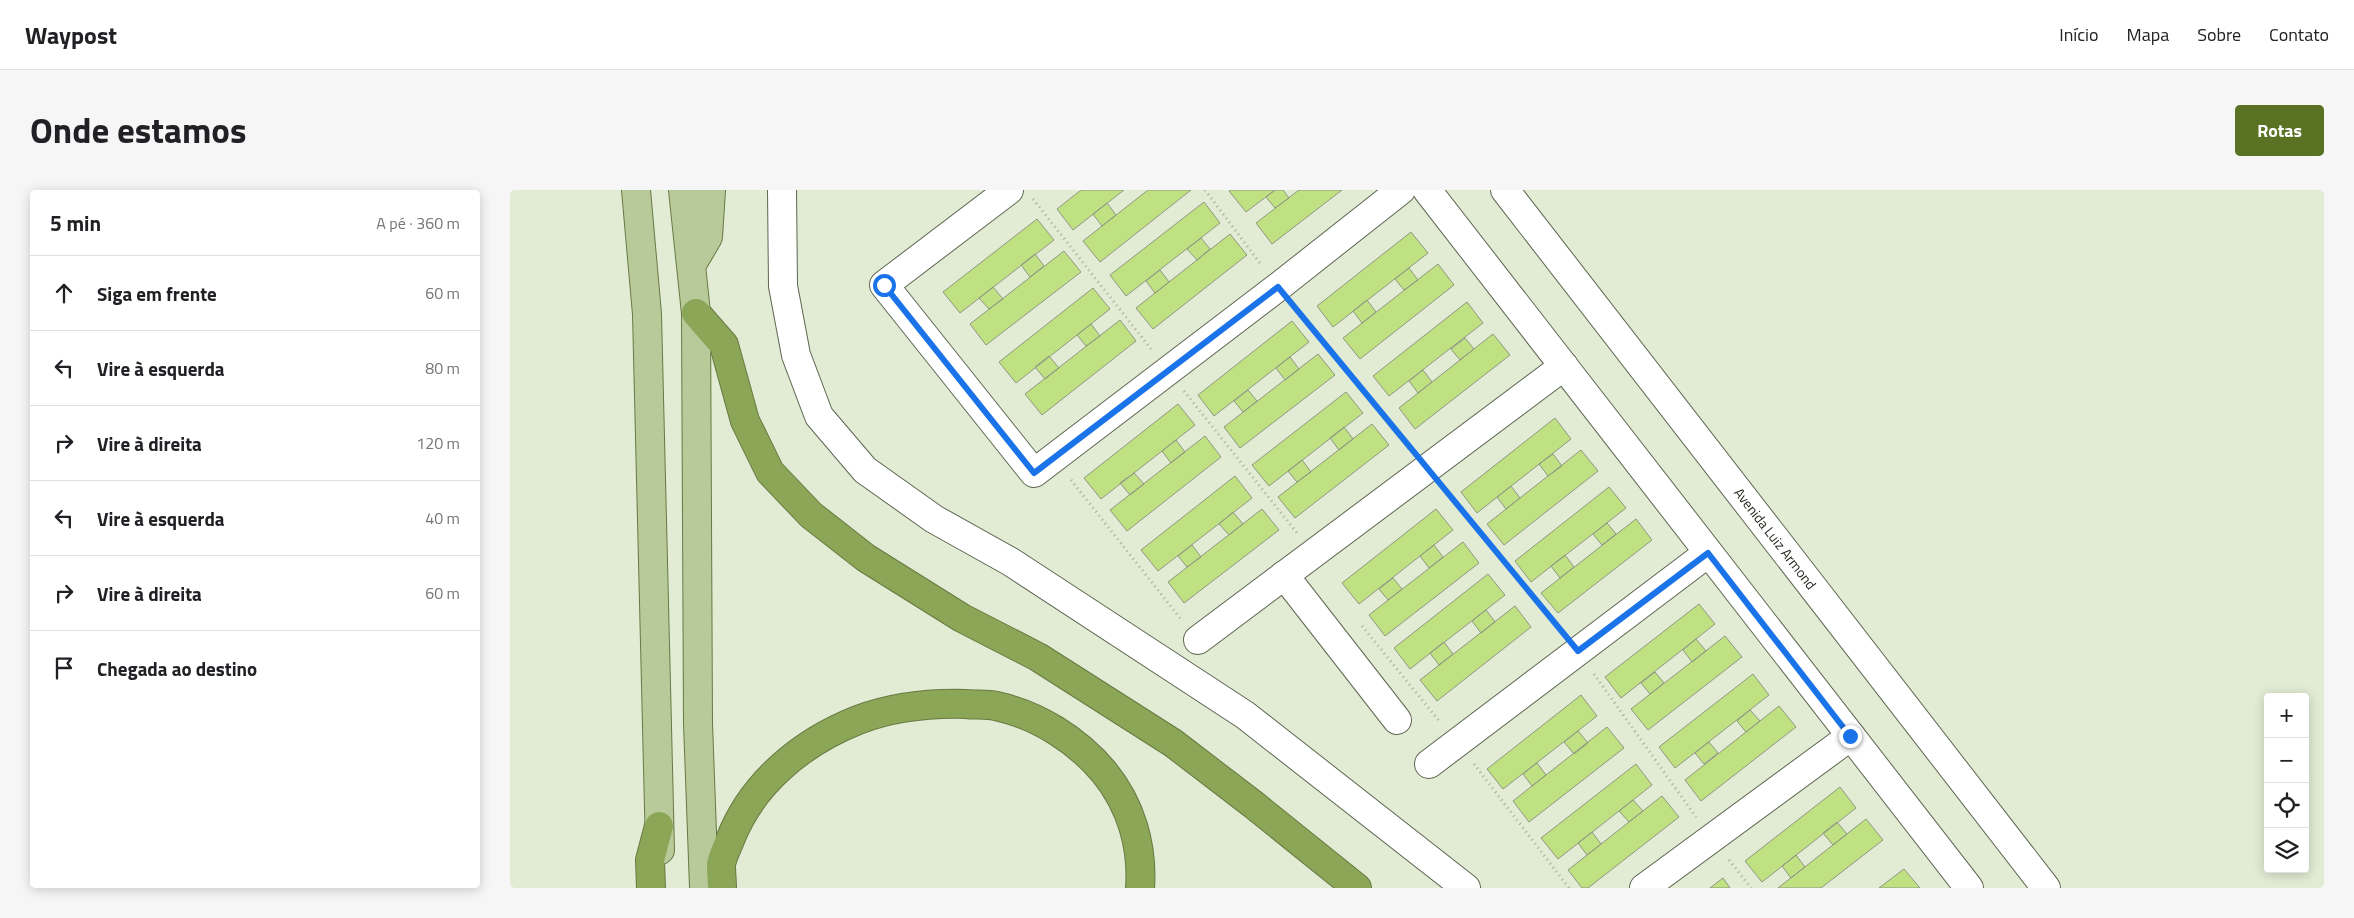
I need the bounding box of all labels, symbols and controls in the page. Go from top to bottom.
text: Waypost [25,17,117,53]
text: Início [2059,21,2099,48]
text: Mapa [2127,21,2169,48]
text: Sobre [2197,21,2241,48]
text: Contato [2269,21,2329,48]
text: Onde estamos [30,103,246,157]
button: Rotas [2235,105,2324,156]
text: 5 min [50,207,101,239]
text: A pé · 360 m [376,211,460,235]
route start [873,274,896,297]
icon: ahead [50,279,78,307]
text: Siga em frente [97,279,217,308]
text: 60 m [425,281,460,305]
icon: left [50,354,78,382]
text: Vire à esquerda [97,354,225,383]
text: 80 m [425,356,460,380]
icon: right [50,429,78,457]
text: Vire à direita [97,429,202,458]
text: 120 m [416,431,460,455]
street label: Avenida Luiz Armond [1729,483,1822,594]
icon: left [50,504,78,532]
text: Vire à esquerda [97,504,225,533]
text: 40 m [425,506,460,530]
icon: right [50,579,78,607]
text: Vire à direita [97,579,202,608]
text: 60 m [425,581,460,605]
icon: arrive [50,654,78,682]
text: Chegada ao destino [97,654,257,683]
map controls [2264,693,2309,873]
button: + [2264,693,2309,738]
route end [1839,725,1862,748]
button: − [2264,738,2309,783]
button: locate [2264,783,2309,828]
button: layers [2264,828,2309,873]

